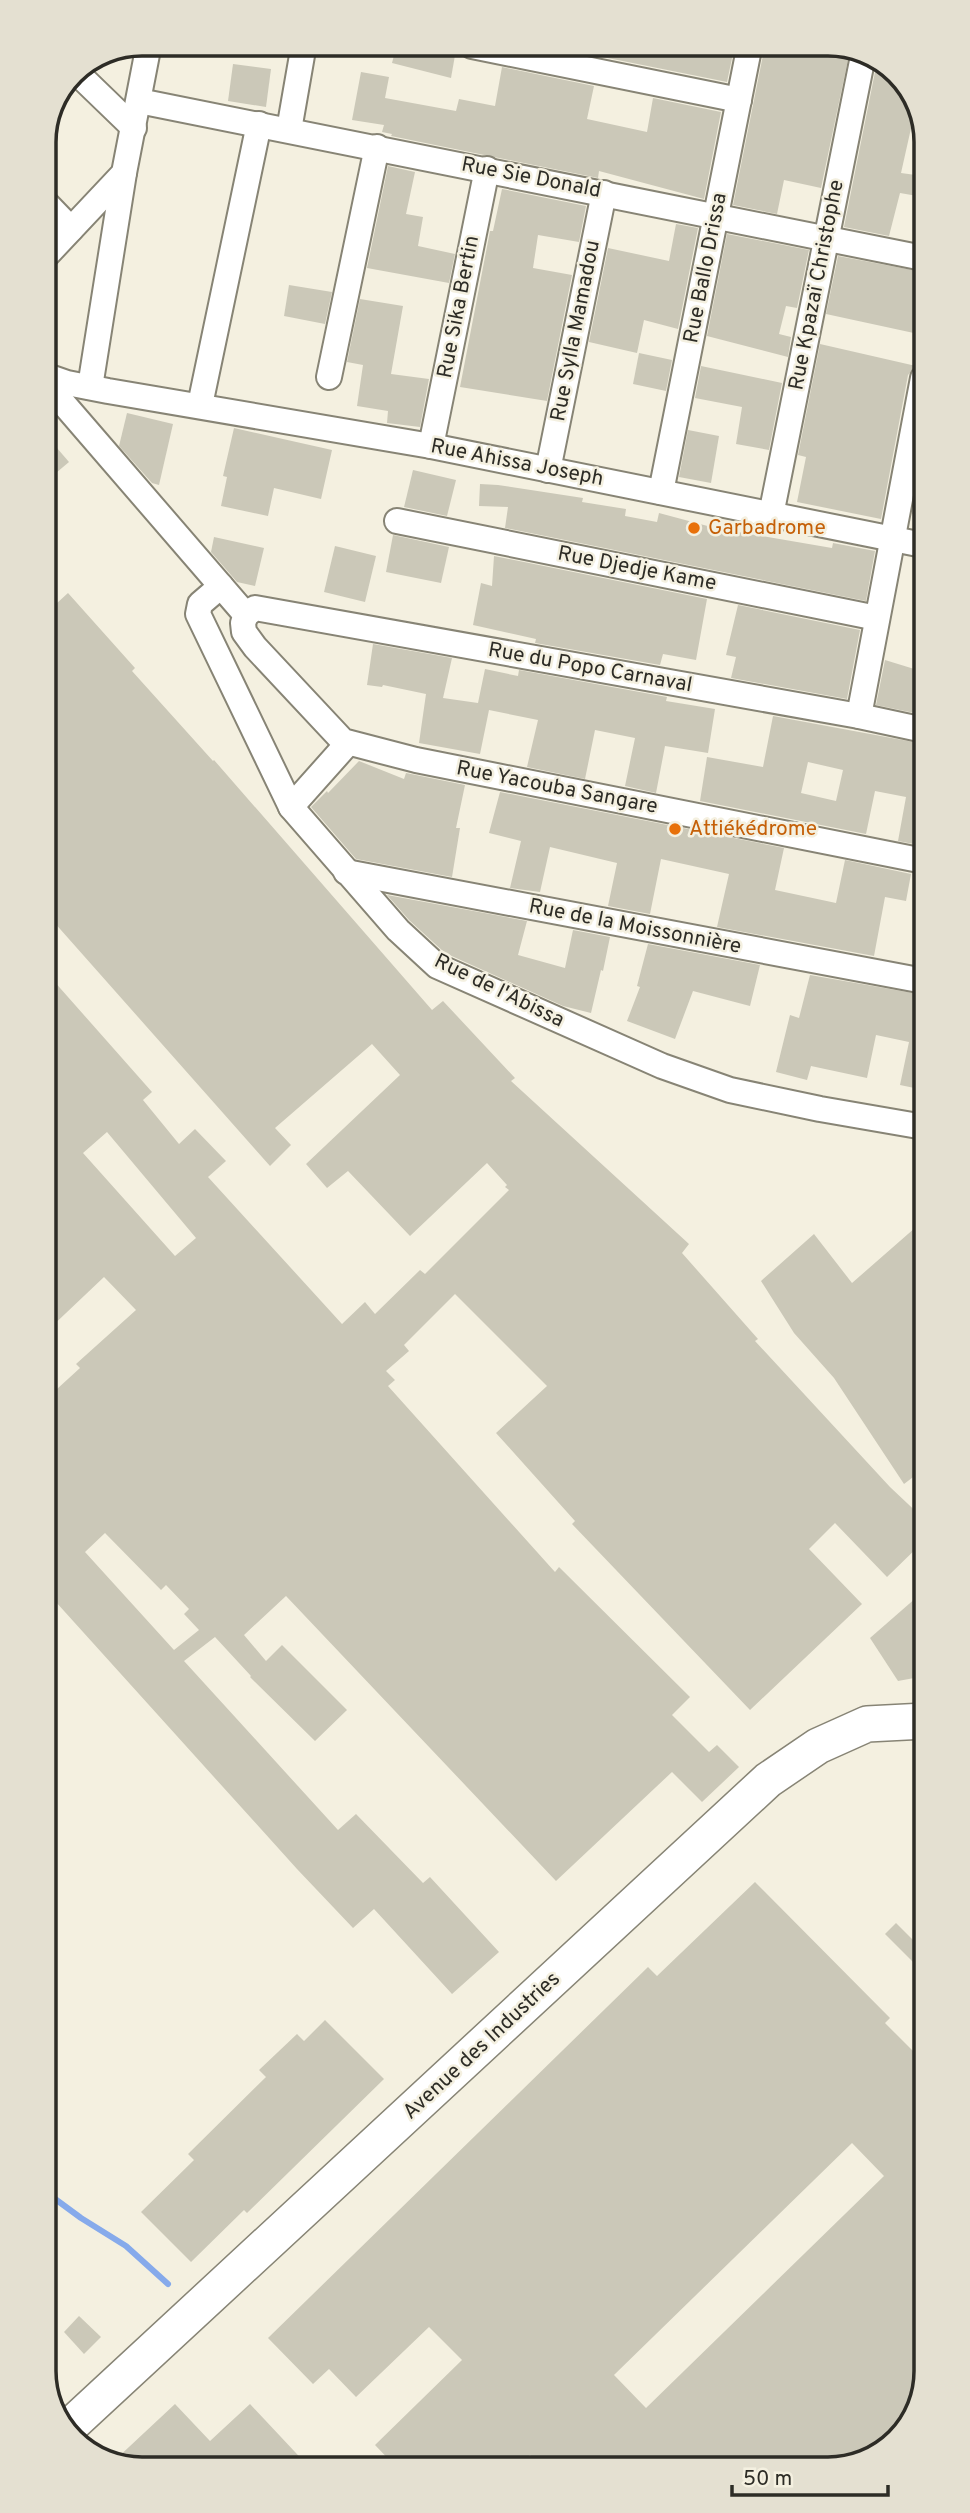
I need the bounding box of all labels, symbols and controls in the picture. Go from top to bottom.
street label: Rue Sie Donald [459,151,603,205]
street label: Rue Kpazaï Christophe [783,177,851,393]
street label: Rue Ballo Drissa [678,191,734,345]
street label: Rue Sika Bertin [432,233,486,381]
street label: Rue Sylla Mamadou [545,238,607,424]
street label: Rue Ahissa Joseph [428,433,606,493]
place label: Garbadrome [708,515,826,542]
marker: Garbadrome [686,520,702,536]
street label: Rue Djedje Kame [555,540,719,598]
street label: Rue du Popo Carnaval [486,637,694,699]
street label: Rue Yacouba Sangare [454,755,660,821]
place label: Attiékédrome [689,816,817,843]
marker: Attiékédrome [667,821,683,837]
street label: Rue de la Moissonnière [527,893,743,961]
street label: Rue de l'Abissa [429,948,569,1034]
street label: Avenue des Industries [398,1966,566,2126]
scale bar [732,2454,888,2498]
text: 50 m [743,2466,792,2493]

